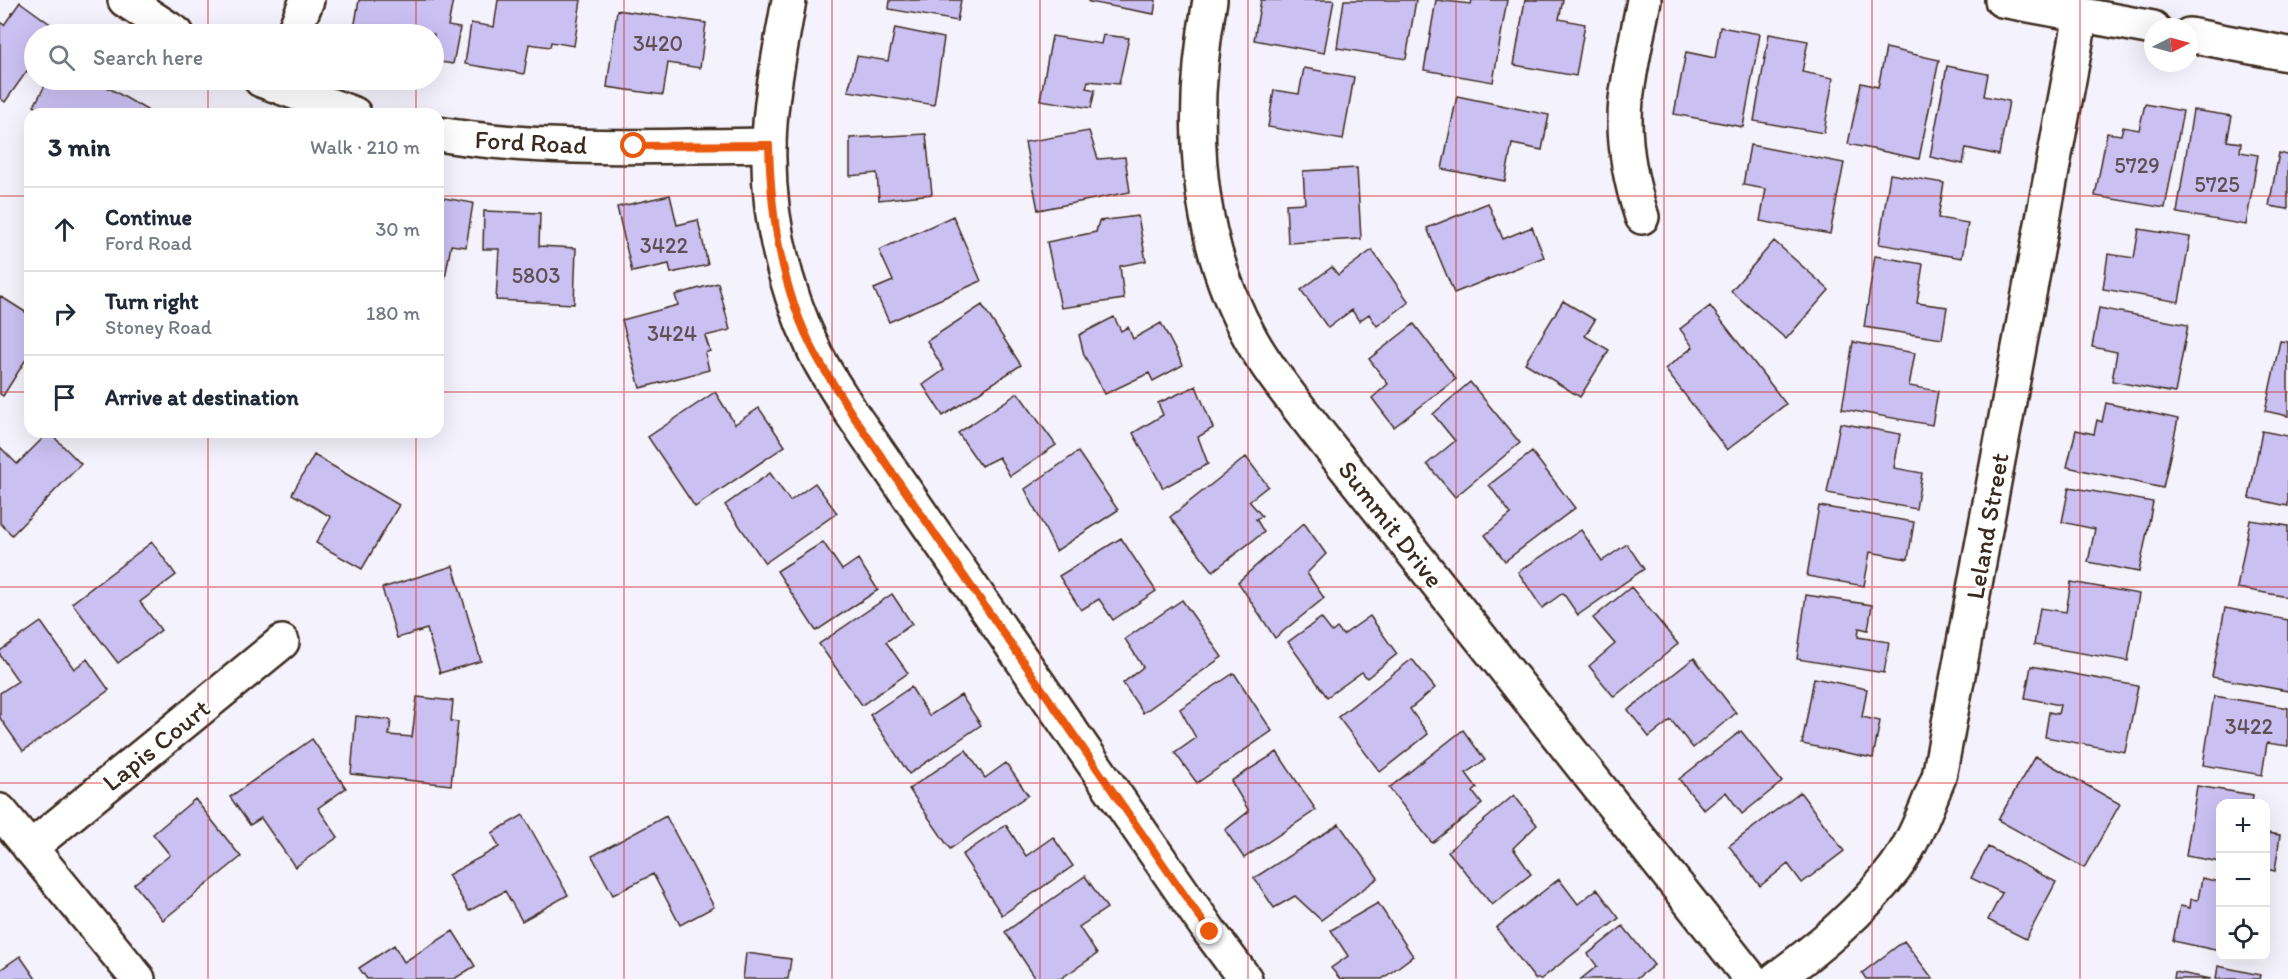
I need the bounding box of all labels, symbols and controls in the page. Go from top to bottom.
north arrow [2144,18,2198,72]
search box [24,24,444,90]
house number: 3420 [633,30,683,57]
icon: search [45,41,78,74]
text: Search here [93,44,203,71]
street label: Ford Road [474,123,588,161]
text: 3 min [48,131,110,163]
route start [620,132,646,158]
text: Walk · 210 m [310,135,420,159]
house number: 5729 [2114,152,2160,179]
house number: 5725 [2194,171,2240,198]
text: Continue [105,204,192,231]
icon: ahead [48,213,81,246]
text: 30 m [375,217,420,241]
text: Ford Road [105,231,192,255]
house number: 3422 [640,232,689,259]
house number: 5803 [511,262,561,289]
text: Turn right [105,288,199,315]
icon: right [48,297,81,330]
text: 180 m [366,301,420,325]
text: Stoney Road [105,315,212,339]
house number: 3424 [647,320,697,347]
icon: arrive [48,381,81,414]
text: Arrive at destination [105,384,299,411]
street label: Leland Street [1958,450,2016,602]
street label: Summit Drive [1331,454,1451,594]
street label: Lapis Court [96,692,216,798]
house number: 3422 [2225,713,2274,740]
map controls [2216,799,2270,961]
button: + [2216,799,2270,853]
button: − [2216,853,2270,907]
button: locate [2216,907,2270,961]
route end [1196,918,1222,944]

